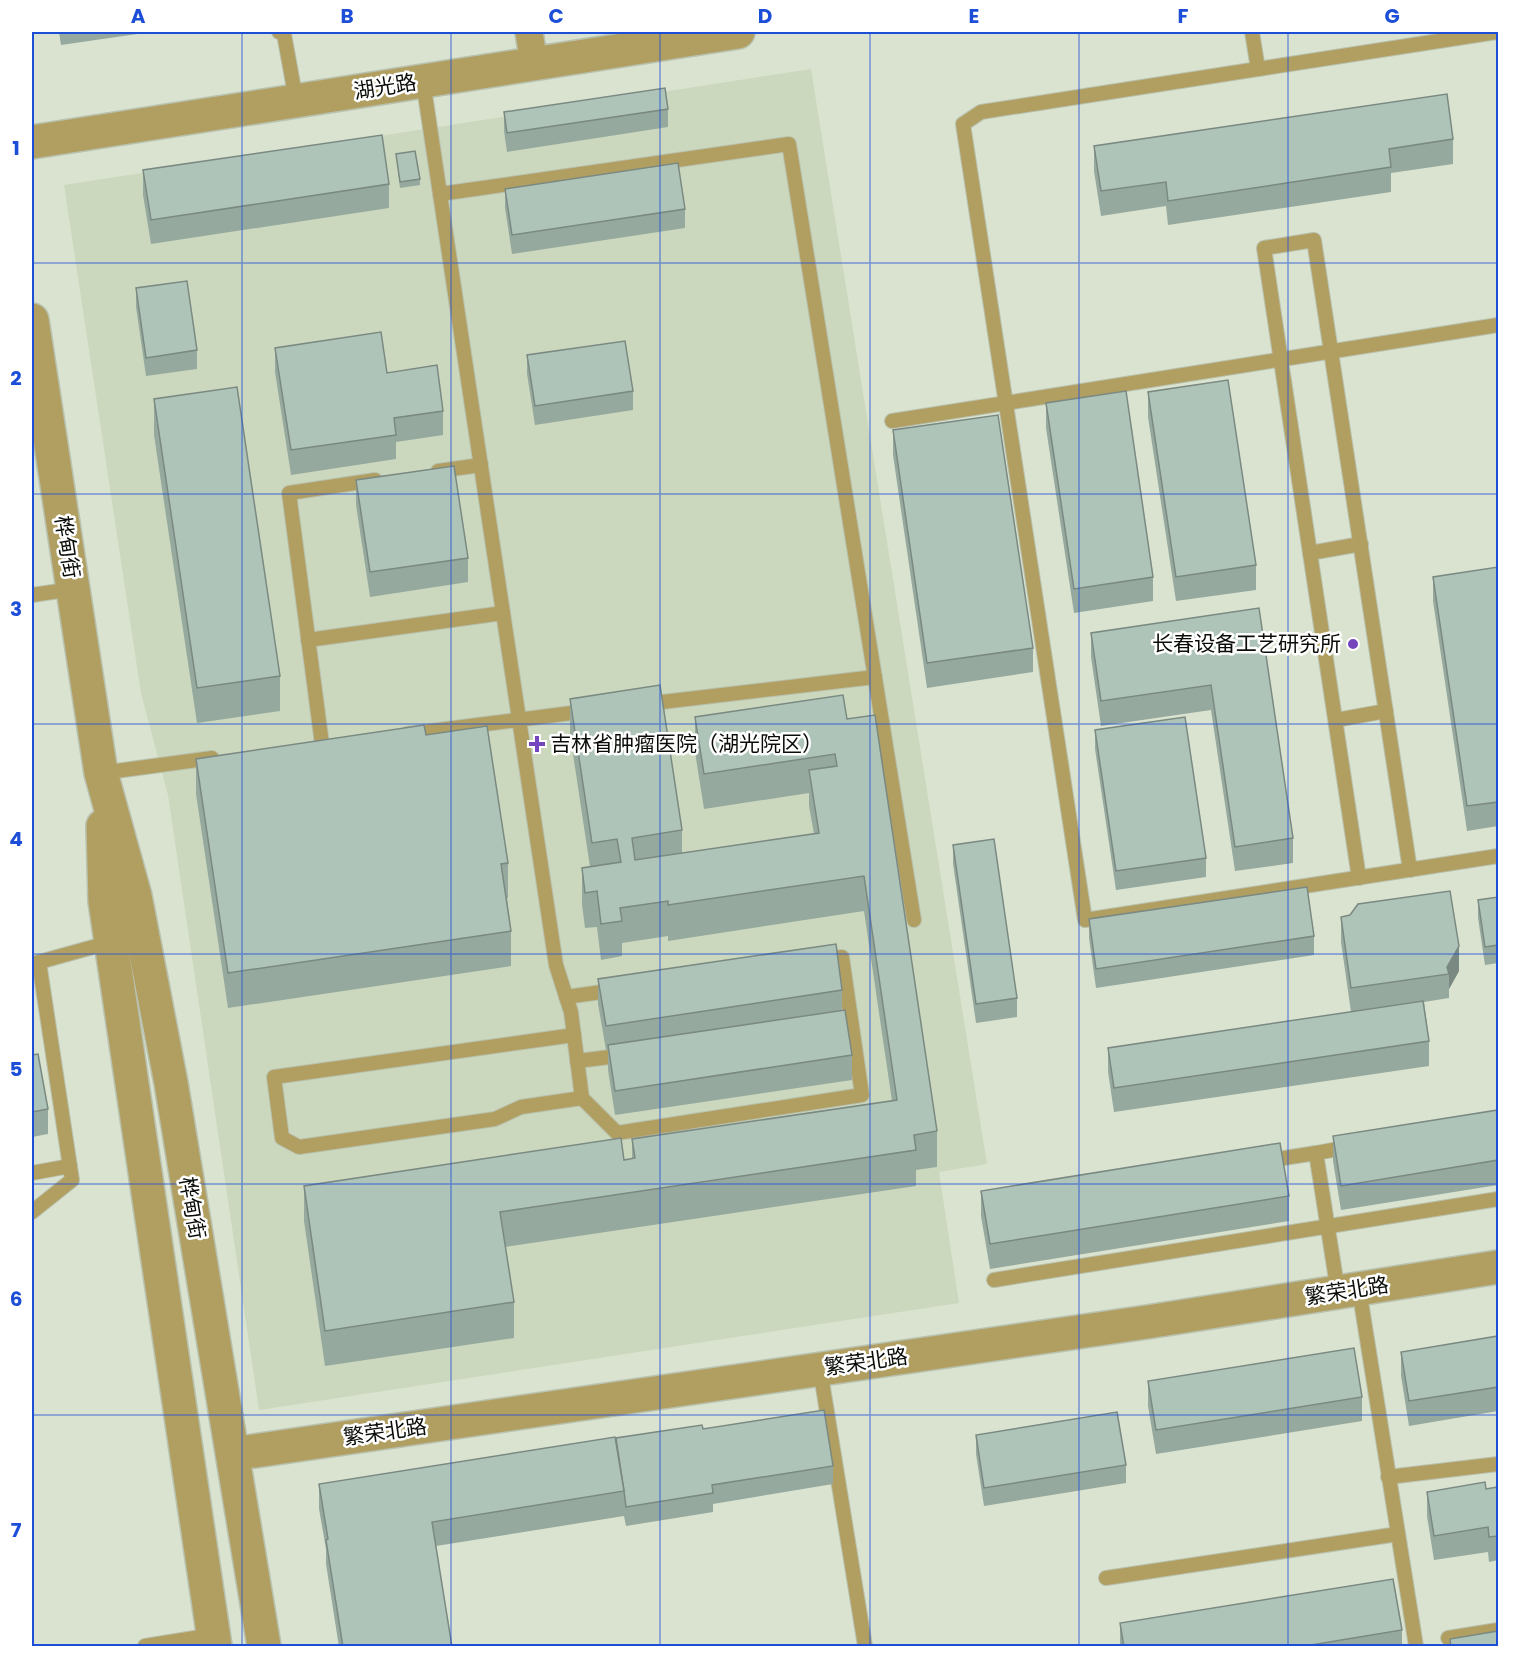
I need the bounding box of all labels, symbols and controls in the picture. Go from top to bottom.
text: A [131,2,146,30]
text: B [340,2,354,30]
text: C [548,2,564,30]
text: D [758,2,772,30]
text: E [969,2,979,30]
text: F [1178,2,1189,30]
text: G [1384,2,1400,30]
street label: 湖光路 [352,67,418,106]
text: 1 [12,134,20,162]
text: 2 [10,364,22,392]
street label: 桦甸街 [48,514,87,580]
text: 3 [10,595,22,623]
place label: 长春设备工艺研究所 [1152,629,1341,658]
marker: 长春设备工艺研究所 [1346,637,1360,651]
place label: 吉林省肿瘤医院（湖光院区） [550,729,823,758]
marker: 吉林省肿瘤医院（湖光院区） [528,735,546,753]
text: 4 [9,825,23,853]
text: 5 [10,1055,23,1083]
street label: 桦甸街 [173,1174,212,1241]
street label: 繁荣北路 [1303,1270,1391,1311]
text: 6 [10,1285,22,1313]
street label: 繁荣北路 [822,1341,910,1382]
street label: 繁荣北路 [341,1411,429,1452]
text: 7 [11,1516,22,1544]

